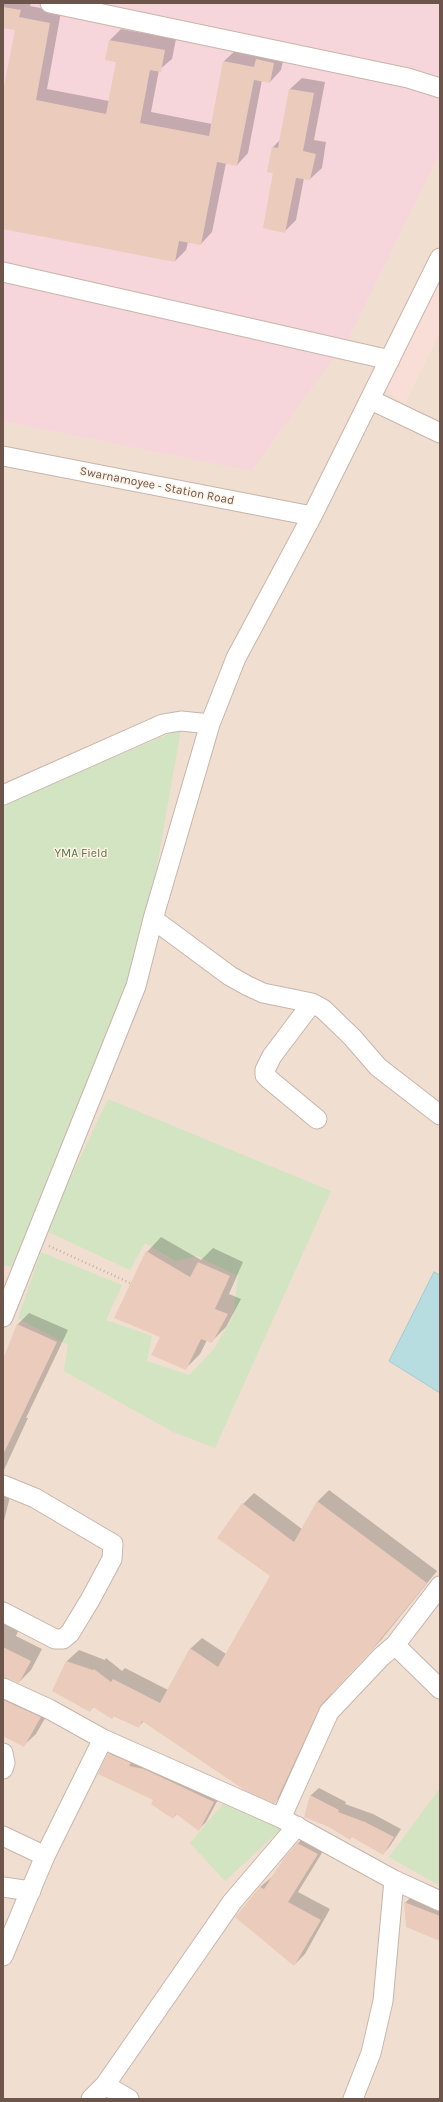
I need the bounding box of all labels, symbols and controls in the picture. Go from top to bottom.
street label: Swarnamoyee - Station Road [79,464,235,508]
park label: YMA Field [55,847,107,861]

